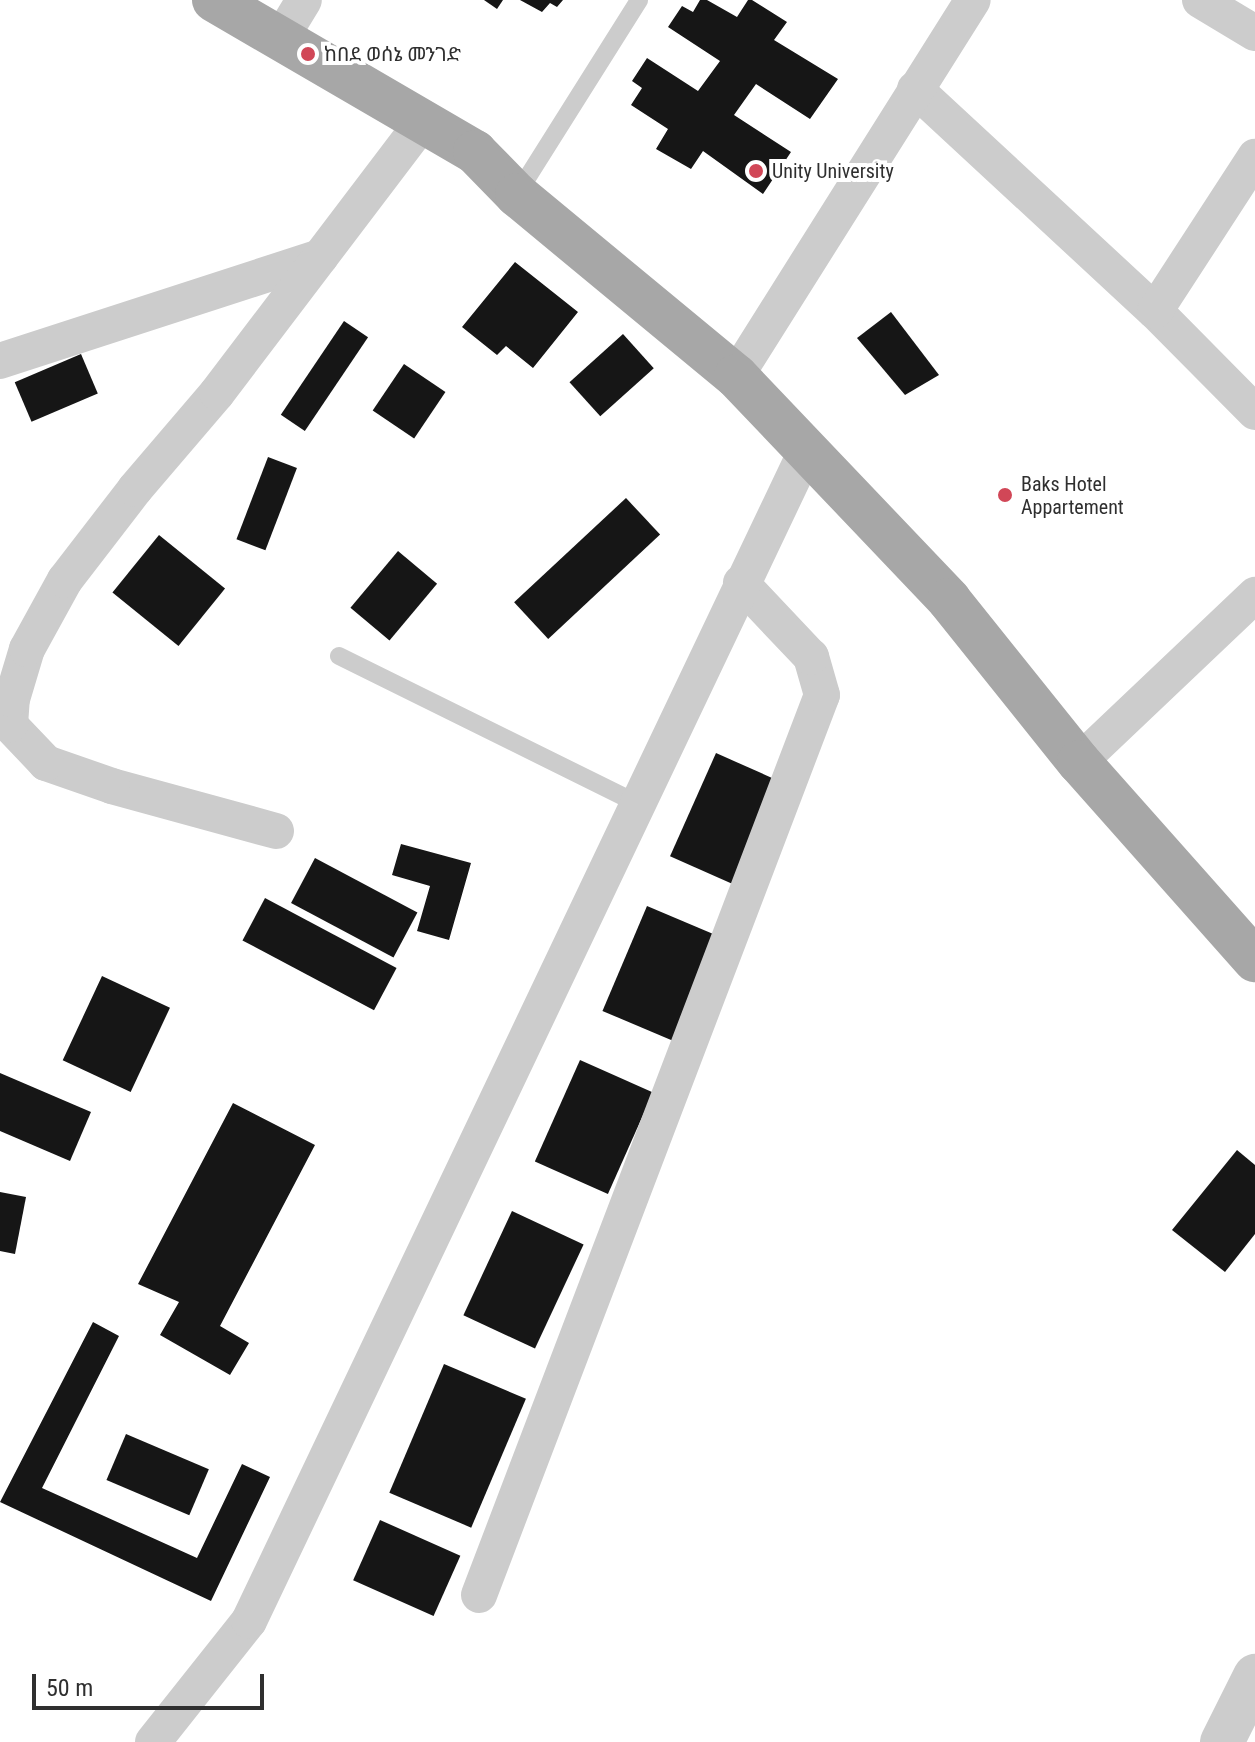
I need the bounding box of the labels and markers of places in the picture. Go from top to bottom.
place label: ከበደ ወሰኔ መንገድ [324,42,461,66]
marker: ከበደ ወሰኔ መንገድ [299,45,317,63]
place label: Unity University [772,159,894,183]
marker: Unity University [747,162,765,180]
place label: Baks Hotel Appartement [1021,472,1124,519]
marker: Baks Hotel Appartement [996,486,1014,504]

